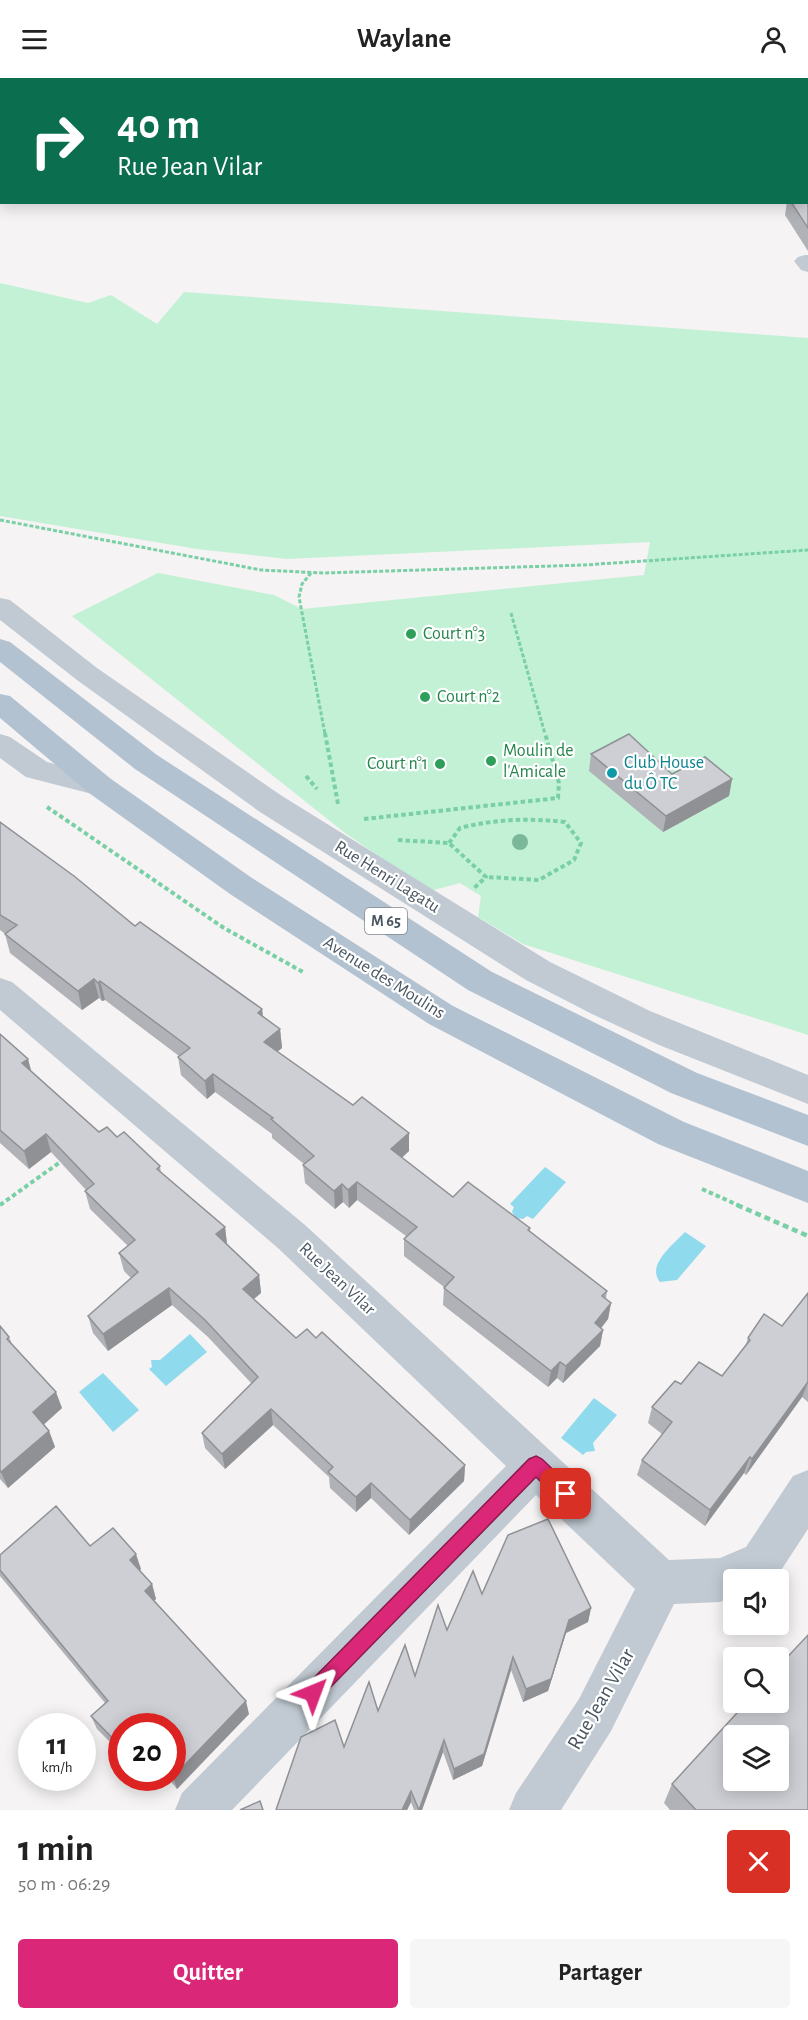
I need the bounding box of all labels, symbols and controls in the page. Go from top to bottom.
icon: menu [18,23,51,56]
icon: person [757,23,790,56]
text: Waylane [357,25,451,52]
icon: right [18,102,96,180]
text: 40 m [117,104,200,146]
text: Rue Jean Vilar [117,153,262,180]
place label: Court n°3 [423,625,485,643]
marker: Court n°3 [404,627,418,641]
place label: Court n°2 [437,688,500,706]
marker: Court n°2 [418,690,432,704]
place label: Moulin de l'Amicale [503,742,574,781]
marker: Moulin de l'Amicale [484,754,498,768]
place label: Club House du Ô TC [624,754,704,793]
place label: Court n°1 [367,755,428,773]
marker: Court n°1 [433,757,447,771]
marker: Club House du Ô TC [605,766,619,780]
street label: Rue Henri Lagatu [331,838,443,916]
road number: M 65 [365,908,407,934]
street label: Avenue des Moulins [320,933,448,1023]
street label: Rue Jean Vilar [295,1239,379,1319]
pin [540,1468,591,1519]
icon: arrive [549,1477,582,1510]
map controls [723,1569,789,1791]
button: sound [723,1569,789,1635]
street label: Rue Jean Vilar [564,1645,638,1753]
button: search [723,1647,789,1713]
position arrow [281,1661,345,1725]
speed limit sign: 20 [108,1713,186,1791]
button: layers [723,1725,789,1791]
text: 11 [46,1730,68,1760]
text: km/h [42,1760,72,1775]
button: close [727,1830,790,1893]
text: 1 min [18,1831,94,1867]
text: 50 m · 06:29 [18,1874,110,1894]
button: Quitter [18,1939,398,2008]
button: Partager [410,1939,790,2008]

